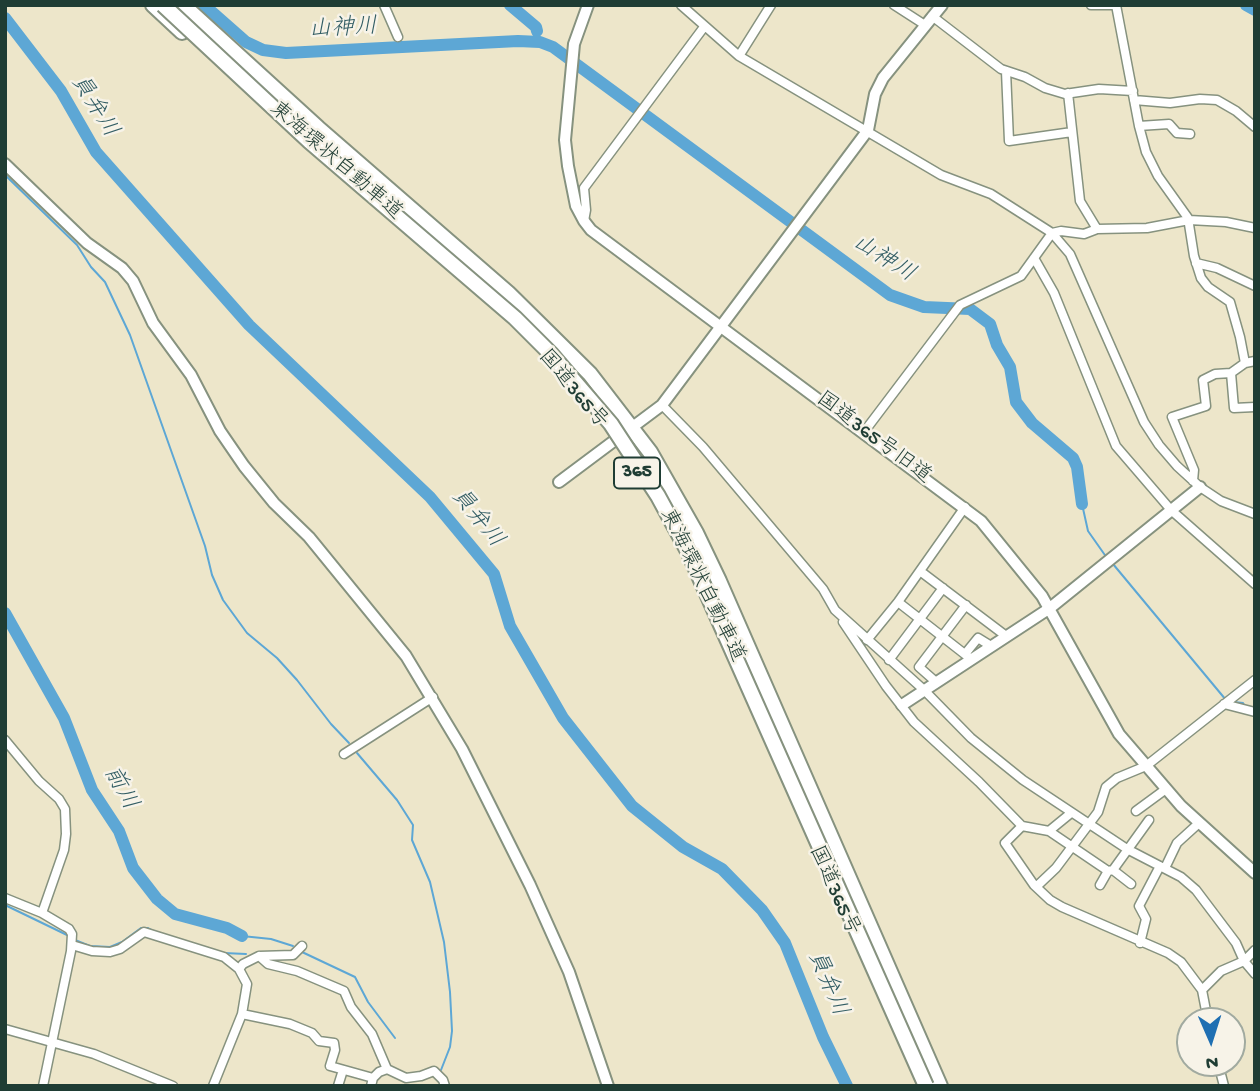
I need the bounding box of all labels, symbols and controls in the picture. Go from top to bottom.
water label: 山神川 [308,14,378,46]
water label: 員弁川 [63,70,123,144]
street label: 東海環状自動車道 [263,97,407,227]
water label: 山神川 [846,230,920,290]
street label: 国道365号 [532,345,612,435]
street label: 国道365号旧道 [810,388,936,490]
road number: 365 [614,458,660,488]
water label: 員弁川 [444,484,508,554]
street label: 東海環状自動車道 [653,505,749,667]
water label: 前川 [96,762,142,816]
street label: 国道365号 [802,842,864,940]
water label: 員弁川 [800,947,852,1021]
north arrow [1176,1007,1246,1077]
text: N [1205,1050,1219,1073]

